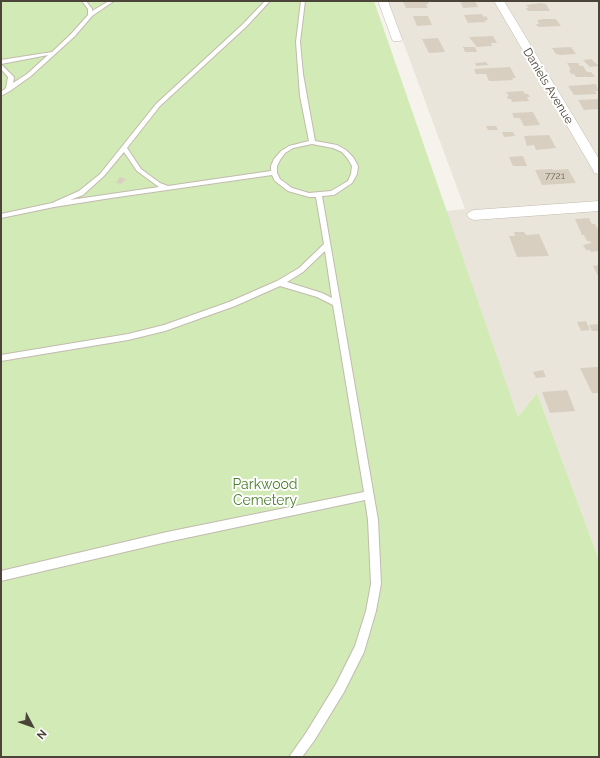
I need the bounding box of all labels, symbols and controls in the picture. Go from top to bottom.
street label: Daniels Avenue [520,45,576,127]
house number: 7721 [545,170,565,182]
park label: Parkwood Cemetery [232,477,298,510]
north arrow [12,706,52,746]
text: N [34,727,49,742]

